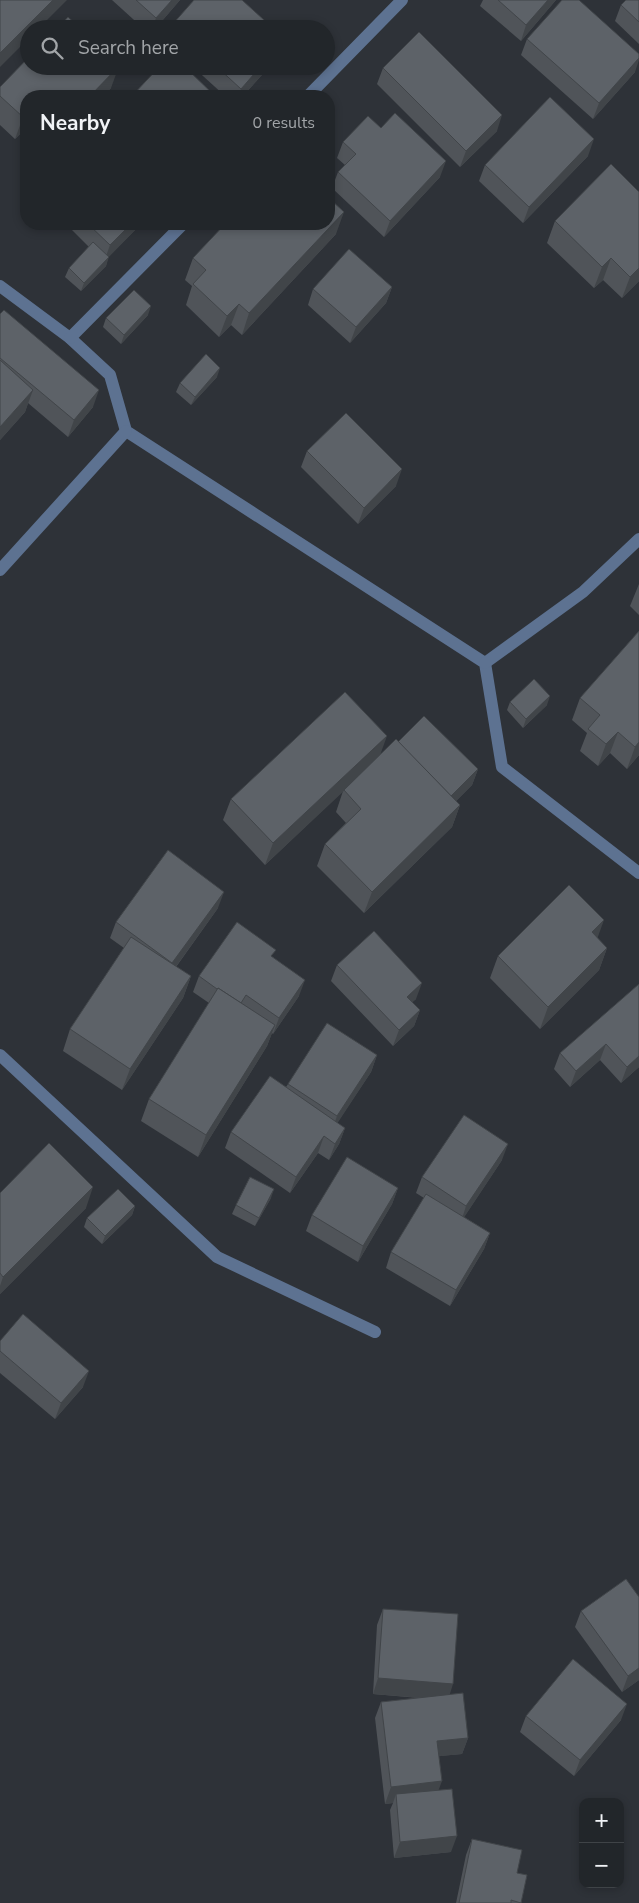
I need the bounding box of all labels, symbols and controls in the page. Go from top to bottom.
search box [20,20,335,75]
icon: search [38,34,66,62]
text: Search here [78,35,179,61]
text: Nearby [40,109,110,137]
text: 0 results [253,112,315,134]
map controls [579,1798,624,1888]
button: + [579,1798,624,1843]
button: − [579,1843,624,1888]

